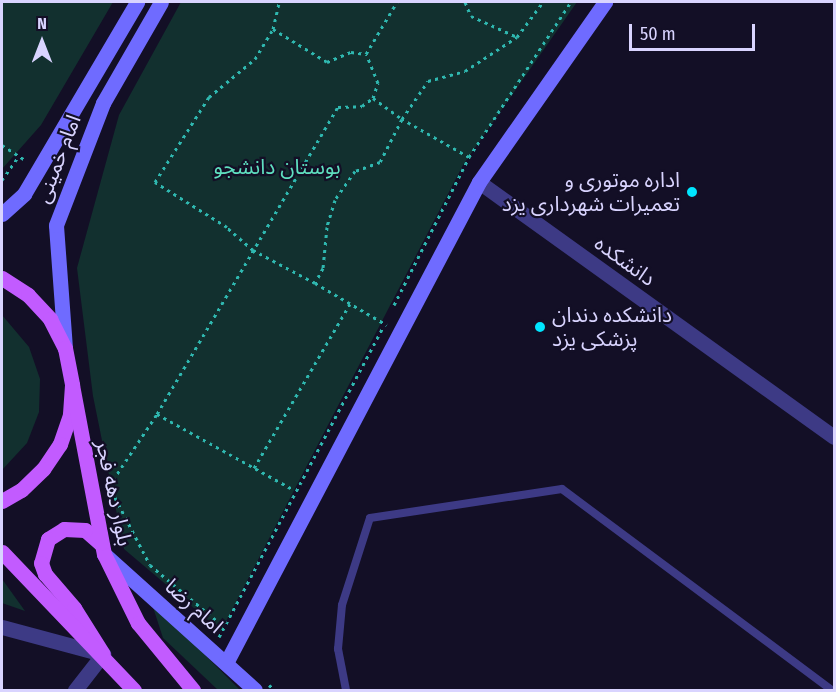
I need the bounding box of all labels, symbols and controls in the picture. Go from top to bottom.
north arrow [12,12,72,72]
scale bar [632,12,758,50]
text: N [37,14,47,33]
text: 50 m [640,23,676,45]
street label: امام خمینی [30,111,86,207]
park label: بوستان دانشجو [213,154,341,180]
place label: اداره موتوری و تعمیرات شهرداری یزد [502,167,680,217]
marker: اداره موتوری و تعمیرات شهرداری یزد [685,185,699,199]
street label: دانشکده [590,231,660,291]
place label: دانشکده دندان پزشکی یزد [552,302,672,352]
marker: دانشکده دندان پزشکی یزد [533,320,547,334]
street label: بلوار دهه فجر [90,438,138,548]
street label: امام رضا [160,573,228,639]

